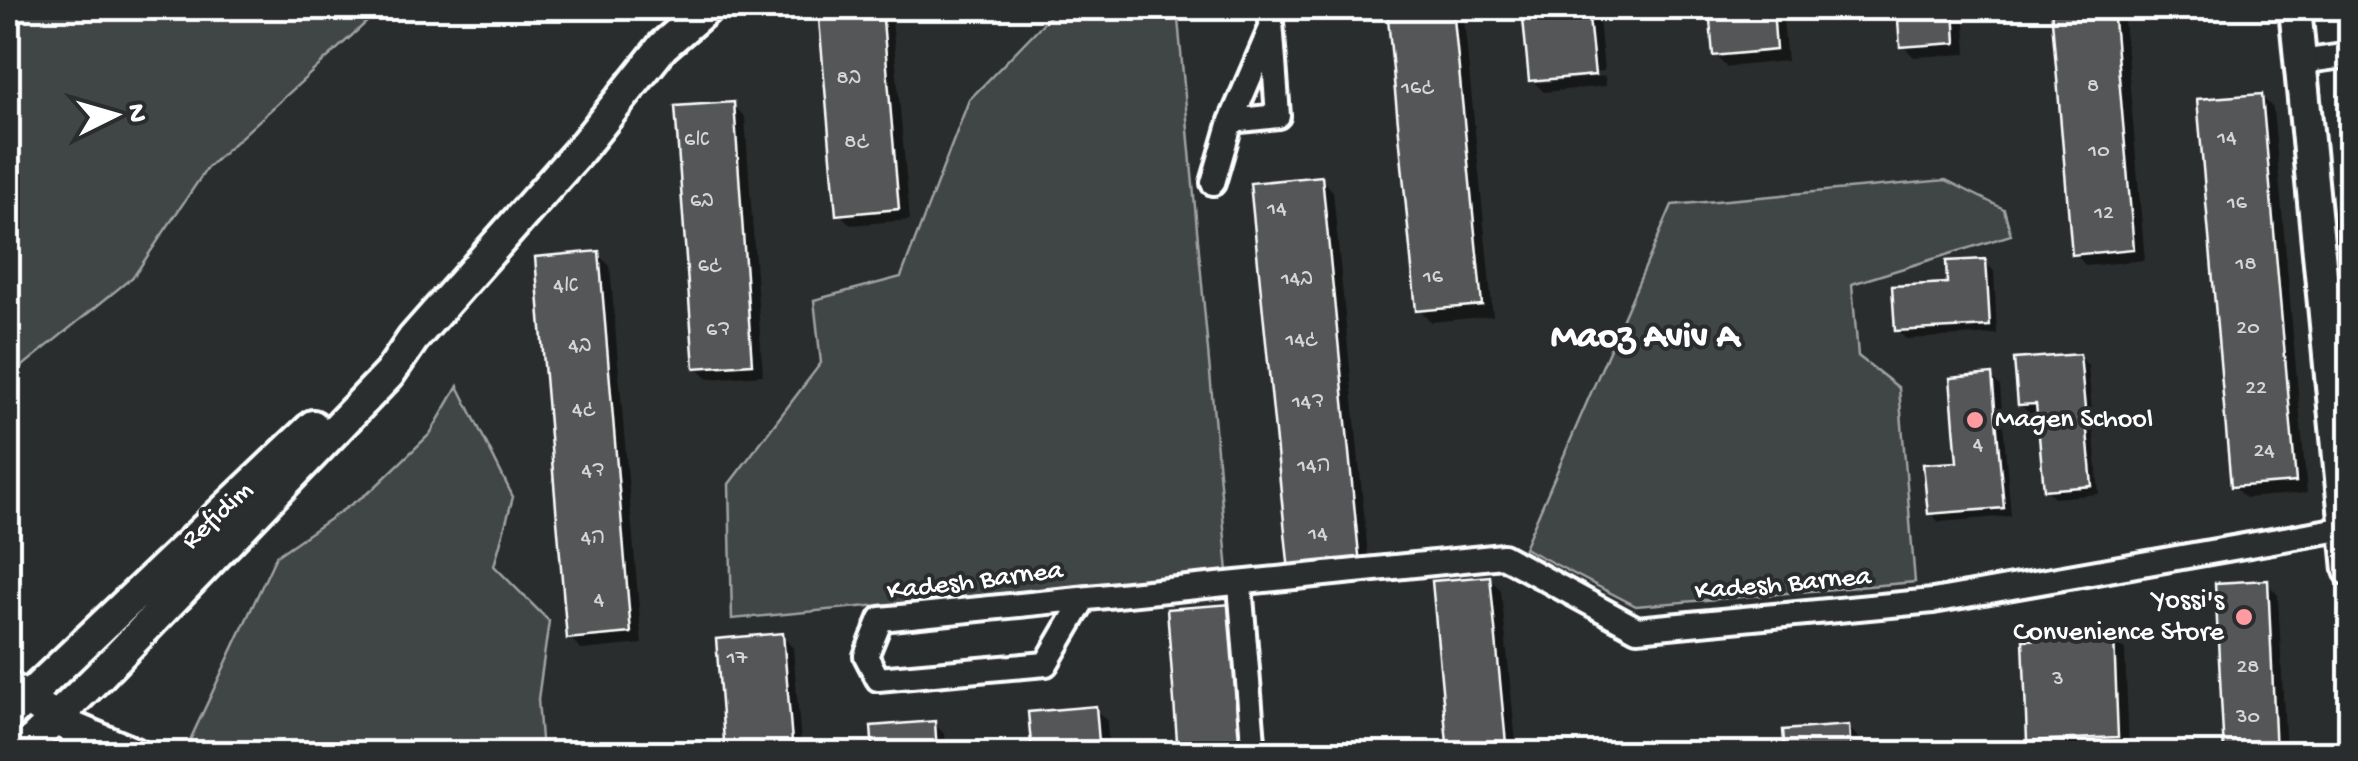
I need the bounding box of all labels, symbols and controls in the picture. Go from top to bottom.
north arrow [65,65,165,165]
house number: 8ב [837,66,862,92]
house number: 8 [2087,74,2099,100]
house number: 16ג [1400,76,1435,102]
text: N [118,103,153,124]
house number: 14 [2216,126,2237,152]
house number: 6א [684,128,710,154]
house number: 8ג [844,130,870,156]
house number: 10 [2087,139,2110,165]
house number: 6ב [690,189,714,215]
house number: 16 [2226,191,2248,217]
house number: 14 [1266,197,1287,223]
house number: 12 [2093,201,2114,227]
house number: 18 [2235,252,2256,278]
house number: 6ג [698,254,722,280]
house number: 16 [1422,265,1444,291]
house number: 14ב [1280,267,1313,293]
house number: 4א [553,274,579,300]
district label: Maoz Aviv A [1551,316,1742,360]
house number: 20 [2236,316,2260,342]
house number: 6ד [706,318,730,344]
house number: 14ג [1285,328,1318,354]
house number: 4ב [568,334,592,360]
house number: 22 [2245,376,2267,402]
house number: 14ד [1291,390,1324,416]
house number: 4ג [572,398,596,424]
place label: Magen School [1995,404,2153,437]
marker: Magen School [1964,409,1986,431]
house number: 4 [1973,433,1984,459]
house number: 24 [2253,439,2275,465]
house number: 14ה [1296,454,1331,480]
house number: 4ד [581,459,605,485]
street label: Refidim [175,474,261,557]
house number: 14 [1307,522,1328,548]
house number: 4ה [581,526,605,552]
street label: Kadesh Barnea [885,555,1066,609]
street label: Kadesh Barnea [1693,561,1874,609]
place label: Yossi's Convenience Store [2013,585,2225,650]
house number: 4 [594,588,605,614]
marker: Yossi's Convenience Store [2233,606,2255,628]
house number: 17 [726,646,748,672]
house number: 28 [2237,655,2259,681]
house number: 3 [2051,667,2064,693]
house number: 30 [2235,705,2260,731]

